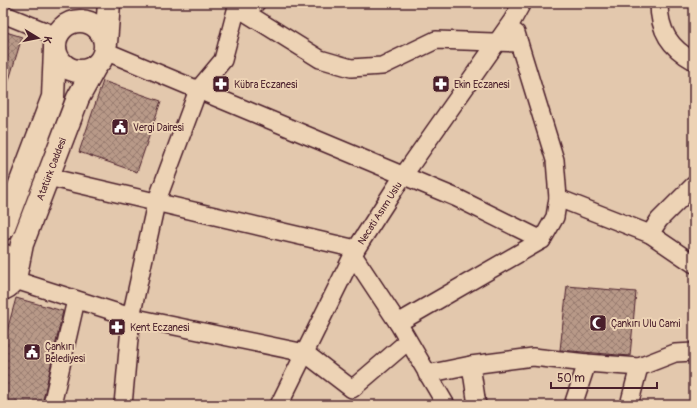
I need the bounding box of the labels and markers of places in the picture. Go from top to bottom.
pharmacy icon: Kübra Eczanesi [211,74,231,94]
pharmacy icon: Ekin Eczanesi [431,74,451,94]
place label: Kübra Eczanesi [234,79,297,91]
place label: Ekin Eczanesi [454,79,510,91]
public building icon: Vergi Dairesi [110,117,130,137]
place label: Vergi Dairesi [133,122,184,134]
mosque icon: Çankırı Ulu Cami [588,313,608,333]
pharmacy icon: Kent Eczanesi [107,317,127,337]
place label: Çankırı Ulu Cami [611,318,680,330]
place label: Kent Eczanesi [130,322,189,334]
place label: Çankırı Belediyesi [45,341,85,365]
public building icon: Çankırı Belediyesi [22,342,42,362]

